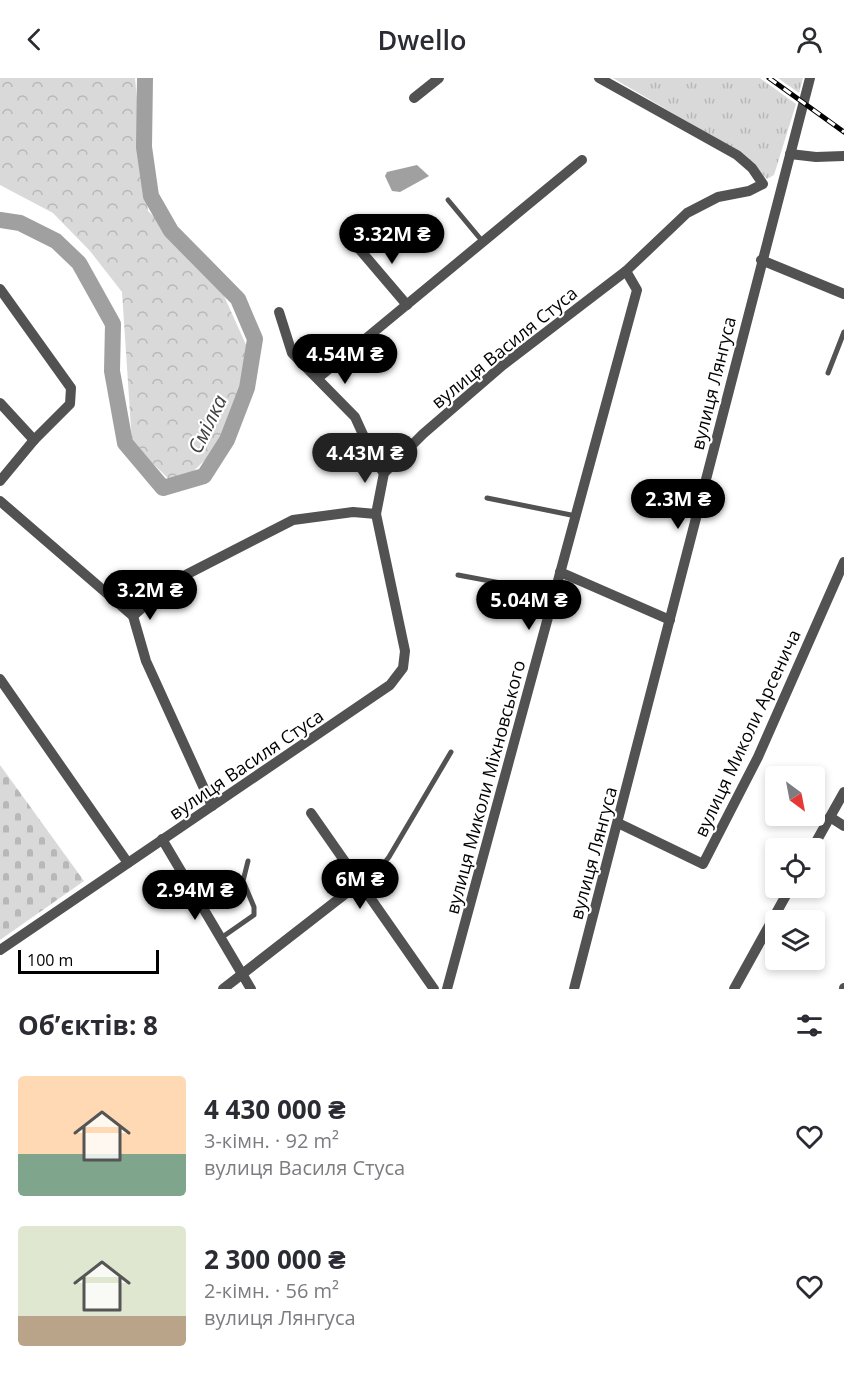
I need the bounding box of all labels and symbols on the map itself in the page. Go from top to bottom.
pin: 3.32M ₴ [337,214,447,265]
street label: вулиця Василя Стуса [426,281,582,413]
street label: вулиця Лянгуса [685,314,741,452]
pin: 4.54M ₴ [290,334,400,385]
water label: Смілка [181,390,233,458]
pin: 4.43M ₴ [310,433,420,484]
pin: 2.3M ₴ [629,479,727,530]
pin: 3.2M ₴ [101,570,199,621]
pin: 5.04M ₴ [474,580,584,631]
street label: вулиця Миколи Арсенича [688,625,806,841]
street label: вулиця Миколи Міхновського [440,657,530,917]
street label: вулиця Василя Стуса [164,703,328,825]
north arrow [765,766,825,826]
street label: вулиця Лянгуса [564,784,622,922]
pin: 6M ₴ [324,859,396,910]
pin: 2.94M ₴ [140,870,250,921]
scale bar [18,947,159,974]

